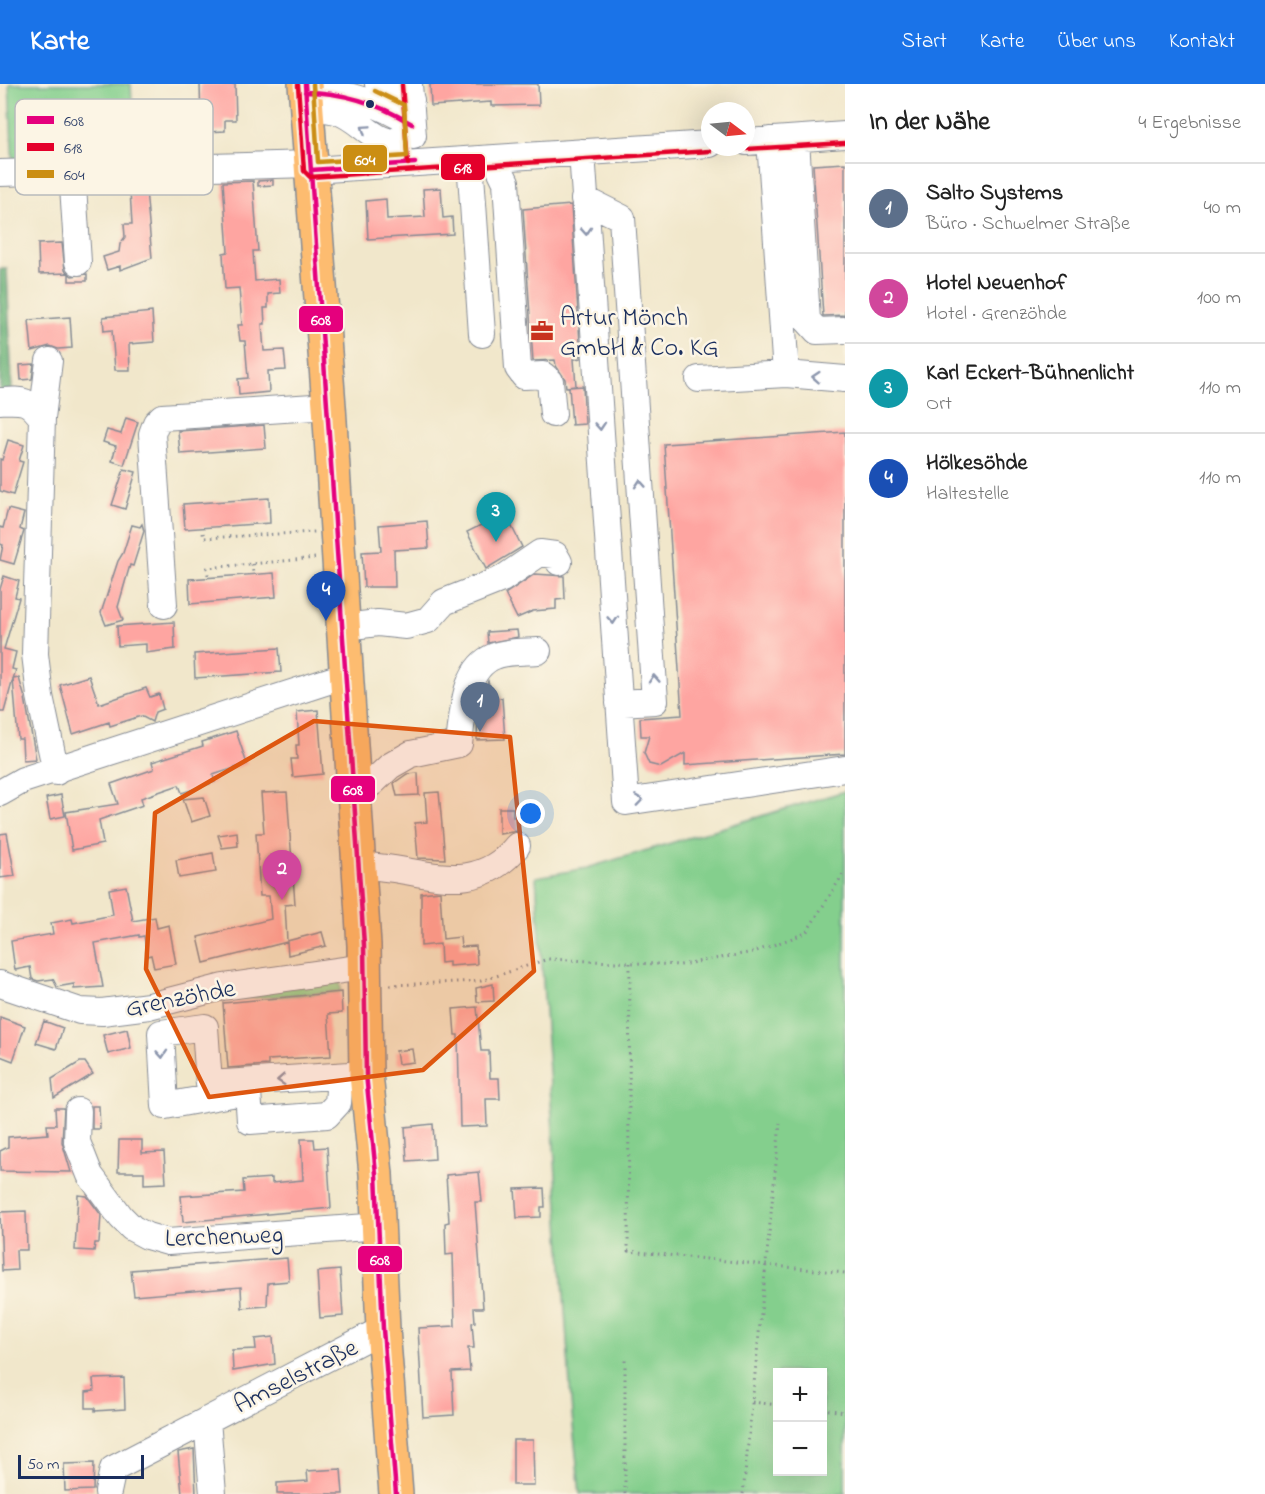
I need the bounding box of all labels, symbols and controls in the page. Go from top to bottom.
text: Karte [30,22,89,63]
text: Start [901,27,947,57]
text: Karte [980,27,1024,57]
text: Über uns [1057,27,1136,57]
text: Kontakt [1169,27,1235,57]
unlabelled marker [364,98,376,110]
legend [15,99,213,195]
north arrow [701,102,755,156]
text: In der Nähe [869,104,990,142]
text: 4 Ergebnisse [1138,109,1241,138]
text: 608 [64,110,84,134]
one-way arrow [361,125,372,136]
text: 618 [64,137,82,161]
line badge: 604 [342,144,388,173]
text: 604 [354,149,376,173]
line badge: 618 [440,153,486,181]
text: 618 [453,157,472,181]
text: 604 [64,164,85,188]
text: Salto Systems [926,178,1063,210]
text: 1 [885,194,892,223]
text: 40 m [1204,194,1241,223]
text: Büro · Schwelmer Straße [926,210,1130,239]
one-way arrow [580,227,593,236]
text: Hotel Neuenhof [926,268,1067,300]
text: 2 [884,284,893,313]
text: 100 m [1197,284,1241,313]
place label: Artur Mönch GmbH & Co. KG [560,300,719,368]
text: Hotel · Grenzöhde [926,300,1067,329]
line badge: 608 [298,305,344,333]
text: 608 [310,309,331,333]
office icon: Artur Mönch GmbH & Co. KG [529,318,555,344]
text: Karl Eckert-Bühnenlicht [926,358,1134,390]
one-way arrow [811,370,820,383]
text: 3 [884,374,893,403]
text: 110 m [1199,374,1241,403]
text: Ort [926,390,952,419]
one-way arrow [593,421,606,430]
text: Hölkesöhde [926,448,1027,480]
text: 4 [884,464,893,493]
text: 110 m [1199,464,1241,493]
one-way arrow [634,480,647,489]
text: Haltestelle [926,480,1009,509]
pin: 3 [476,492,516,542]
pin: 4 [306,572,346,621]
one-way arrow [607,616,620,625]
one-way arrow [647,674,660,683]
pin: 1 [460,682,500,732]
line badge: 608 [330,775,376,803]
text: 608 [342,779,363,803]
one-way arrow [634,794,644,806]
your location [516,799,545,828]
pin: 2 [262,850,302,900]
street label: Grenzöhde [122,971,239,1029]
one-way arrow [155,1050,168,1059]
one-way arrow [277,1073,286,1086]
street label: Lerchenweg [164,1217,284,1259]
line badge: 608 [357,1245,403,1273]
text: 608 [369,1249,390,1273]
street label: Amselstraße [228,1330,365,1425]
map controls [773,1368,827,1476]
button: + [773,1368,827,1422]
button: − [773,1422,827,1476]
scale bar [18,1452,144,1480]
text: 50 m [27,1453,59,1477]

